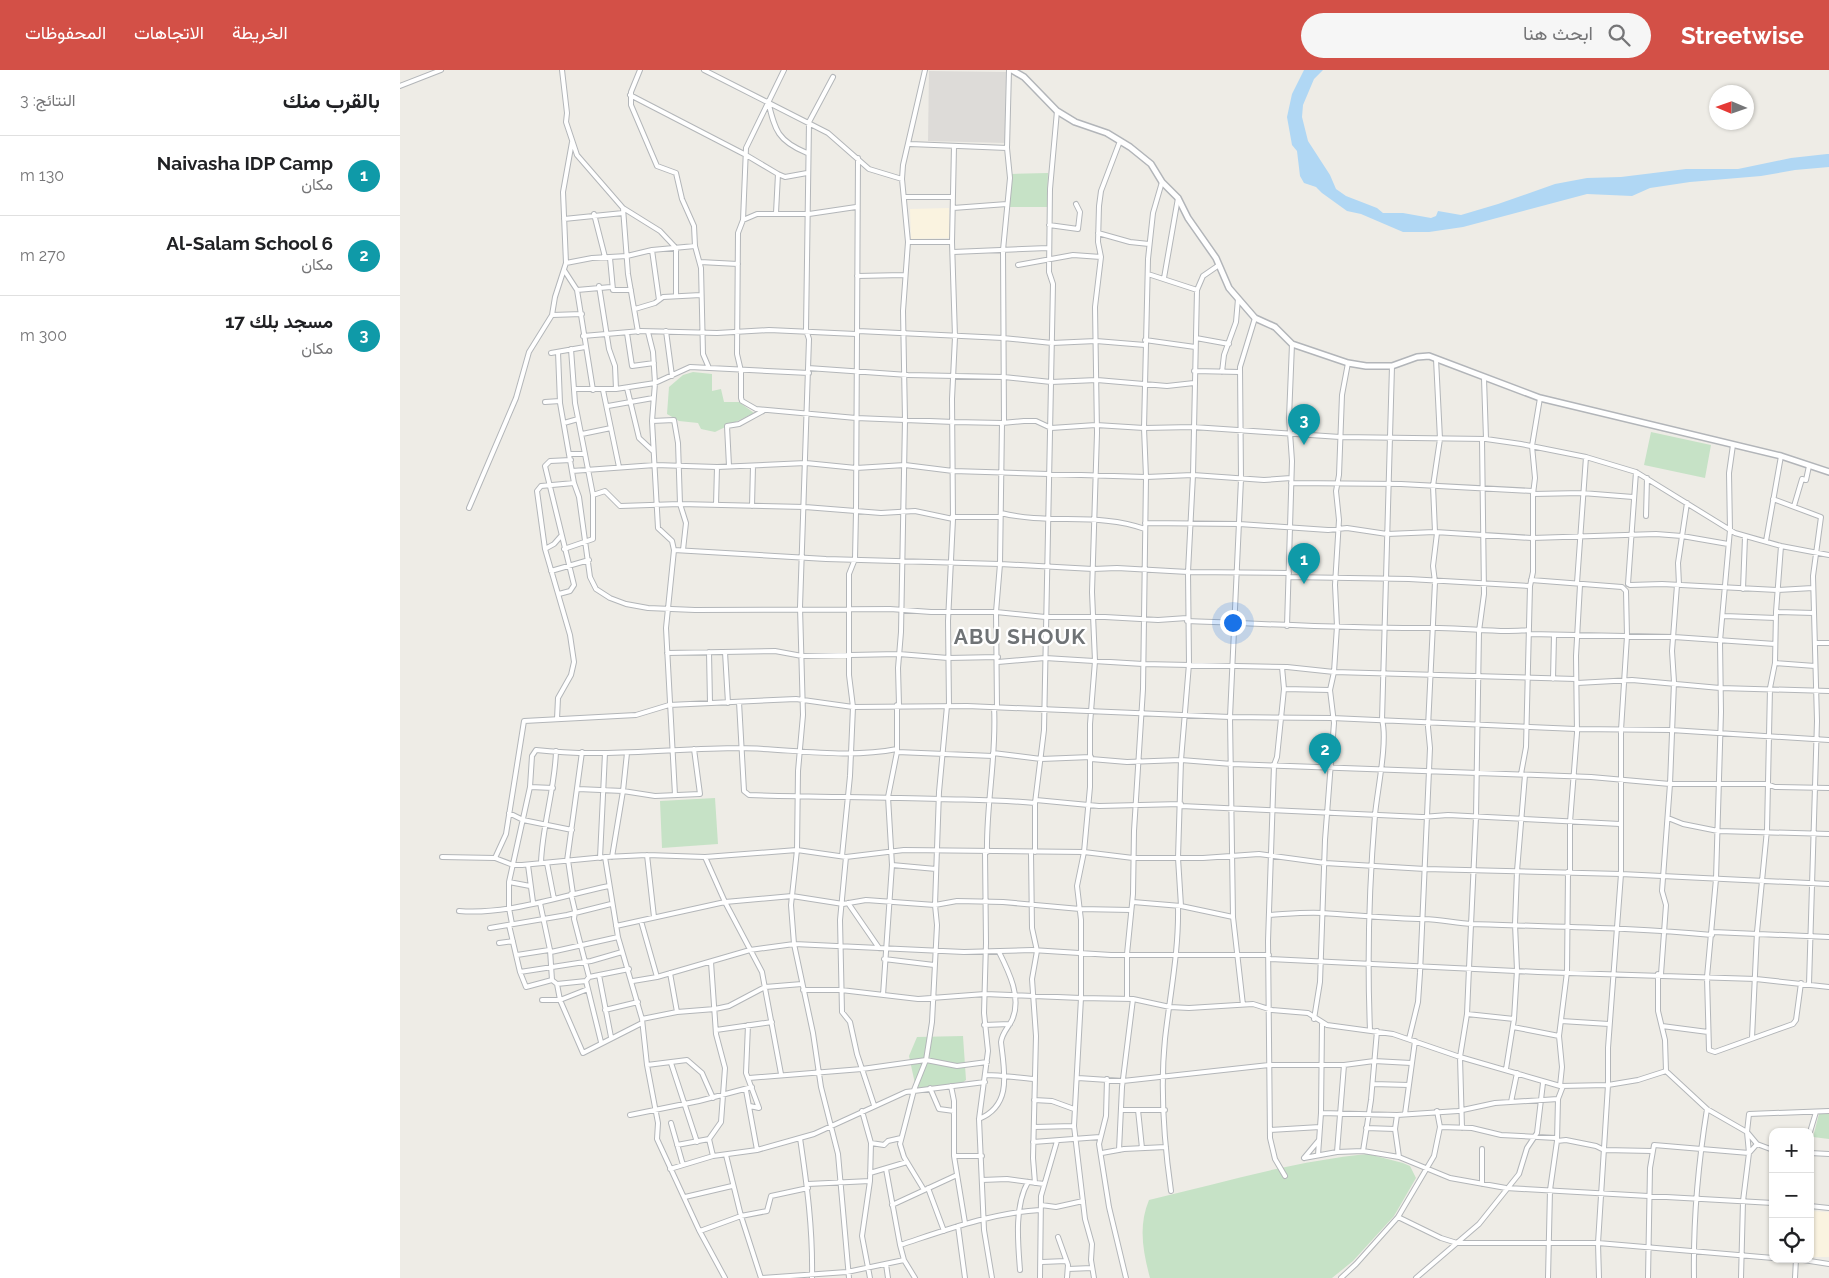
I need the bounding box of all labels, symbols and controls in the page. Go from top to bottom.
search box [1301,13,1651,58]
icon: search [1605,21,1633,49]
text: Streetwise [1681,21,1804,50]
text: المحفوظات [25,22,106,43]
text: الاتجاهات [134,22,204,43]
text: الخريطة [232,22,288,43]
text: ابحث هنا [1523,22,1593,44]
north arrow [1709,85,1754,130]
text: بالقرب منك [283,88,380,113]
text: النتائج: 3 [20,91,76,110]
text: Naivasha IDP Camp [157,152,333,174]
text: 130 m [20,166,64,185]
text: 1 [360,166,368,185]
text: مكان [301,175,333,194]
text: Al-Salam School 6 [166,232,333,254]
text: 270 m [20,246,65,265]
text: 2 [359,246,369,265]
text: مكان [301,255,333,274]
text: مسجد بلك 17 [225,310,333,332]
text: 300 m [20,326,67,345]
text: 3 [360,326,368,345]
text: مكان [301,339,333,358]
pin: 3 [1288,404,1320,445]
pin: 1 [1288,543,1320,584]
your location [1220,610,1246,636]
district label: ABU SHOUK [954,624,1086,649]
pin: 2 [1309,733,1341,774]
map controls [1769,1128,1814,1263]
button: + [1769,1128,1814,1173]
button: − [1769,1173,1814,1218]
button: locate [1769,1218,1814,1263]

